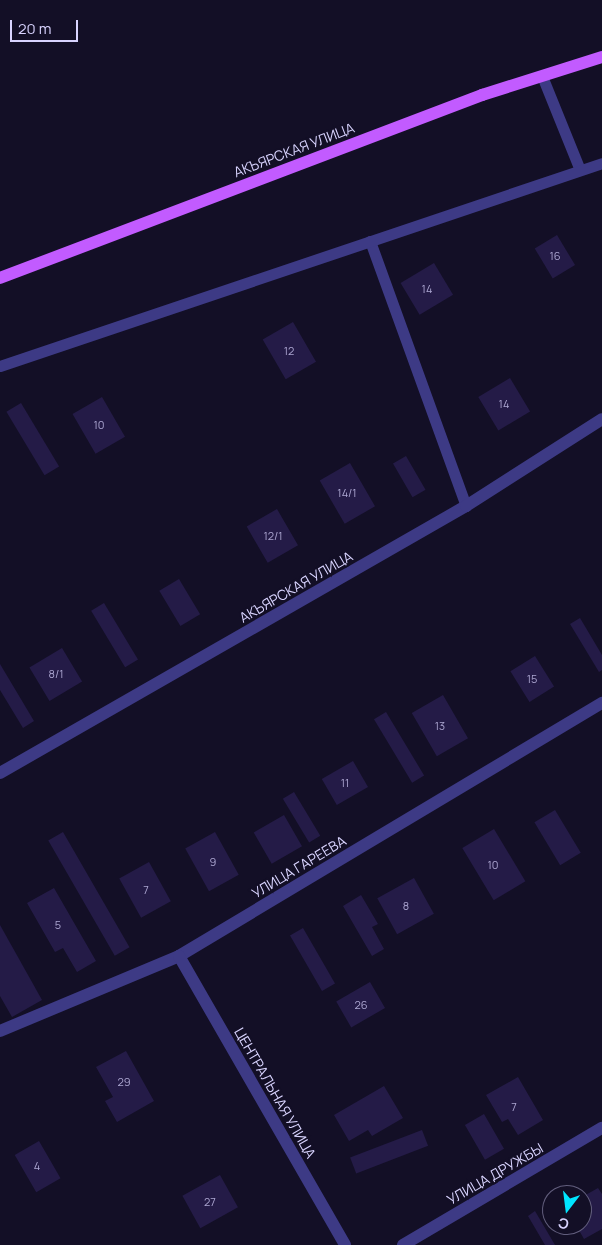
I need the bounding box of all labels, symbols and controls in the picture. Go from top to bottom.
scale bar [12,10,80,42]
text: 20 m [18,18,51,39]
street label: АКЪЯРСКАЯ УЛИЦА [231,119,357,181]
house number: 16 [549,249,561,263]
house number: 14 [422,282,432,296]
house number: 12 [284,344,294,358]
house number: 14 [499,397,509,411]
house number: 10 [94,418,104,432]
house number: 14/1 [337,486,357,500]
house number: 12/1 [263,529,283,543]
street label: АКЪЯРСКАЯ УЛИЦА [236,548,356,626]
house number: 8/1 [49,667,63,681]
house number: 15 [527,672,537,686]
house number: 13 [435,719,445,733]
house number: 11 [341,776,349,790]
street label: УЛИЦА ГАРЕЕВА [249,832,349,902]
house number: 9 [210,855,216,869]
house number: 10 [488,858,498,872]
house number: 7 [143,883,149,897]
house number: 8 [403,899,409,913]
house number: 5 [55,918,61,932]
house number: 26 [354,998,368,1012]
street label: ЦЕНТРАЛЬНАЯ УЛИЦА [231,1025,319,1161]
house number: 29 [117,1075,131,1089]
house number: 7 [511,1100,517,1114]
street label: УЛИЦА ДРУЖБЫ [444,1140,546,1208]
house number: 4 [34,1159,40,1173]
north arrow [542,1185,592,1235]
house number: 27 [204,1195,216,1209]
text: С [556,1213,571,1235]

